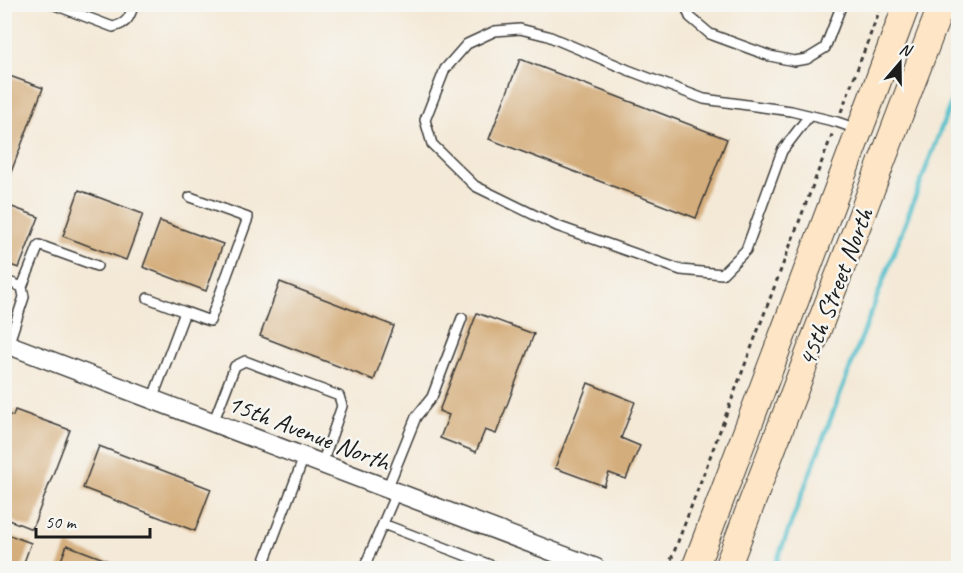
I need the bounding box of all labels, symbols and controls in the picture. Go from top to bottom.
north arrow [870,33,930,93]
text: N [897,39,916,62]
street label: 45th Street North [790,202,881,371]
street label: 15th Avenue North [223,386,396,479]
scale bar [36,501,150,539]
text: 50 m [45,511,78,533]

